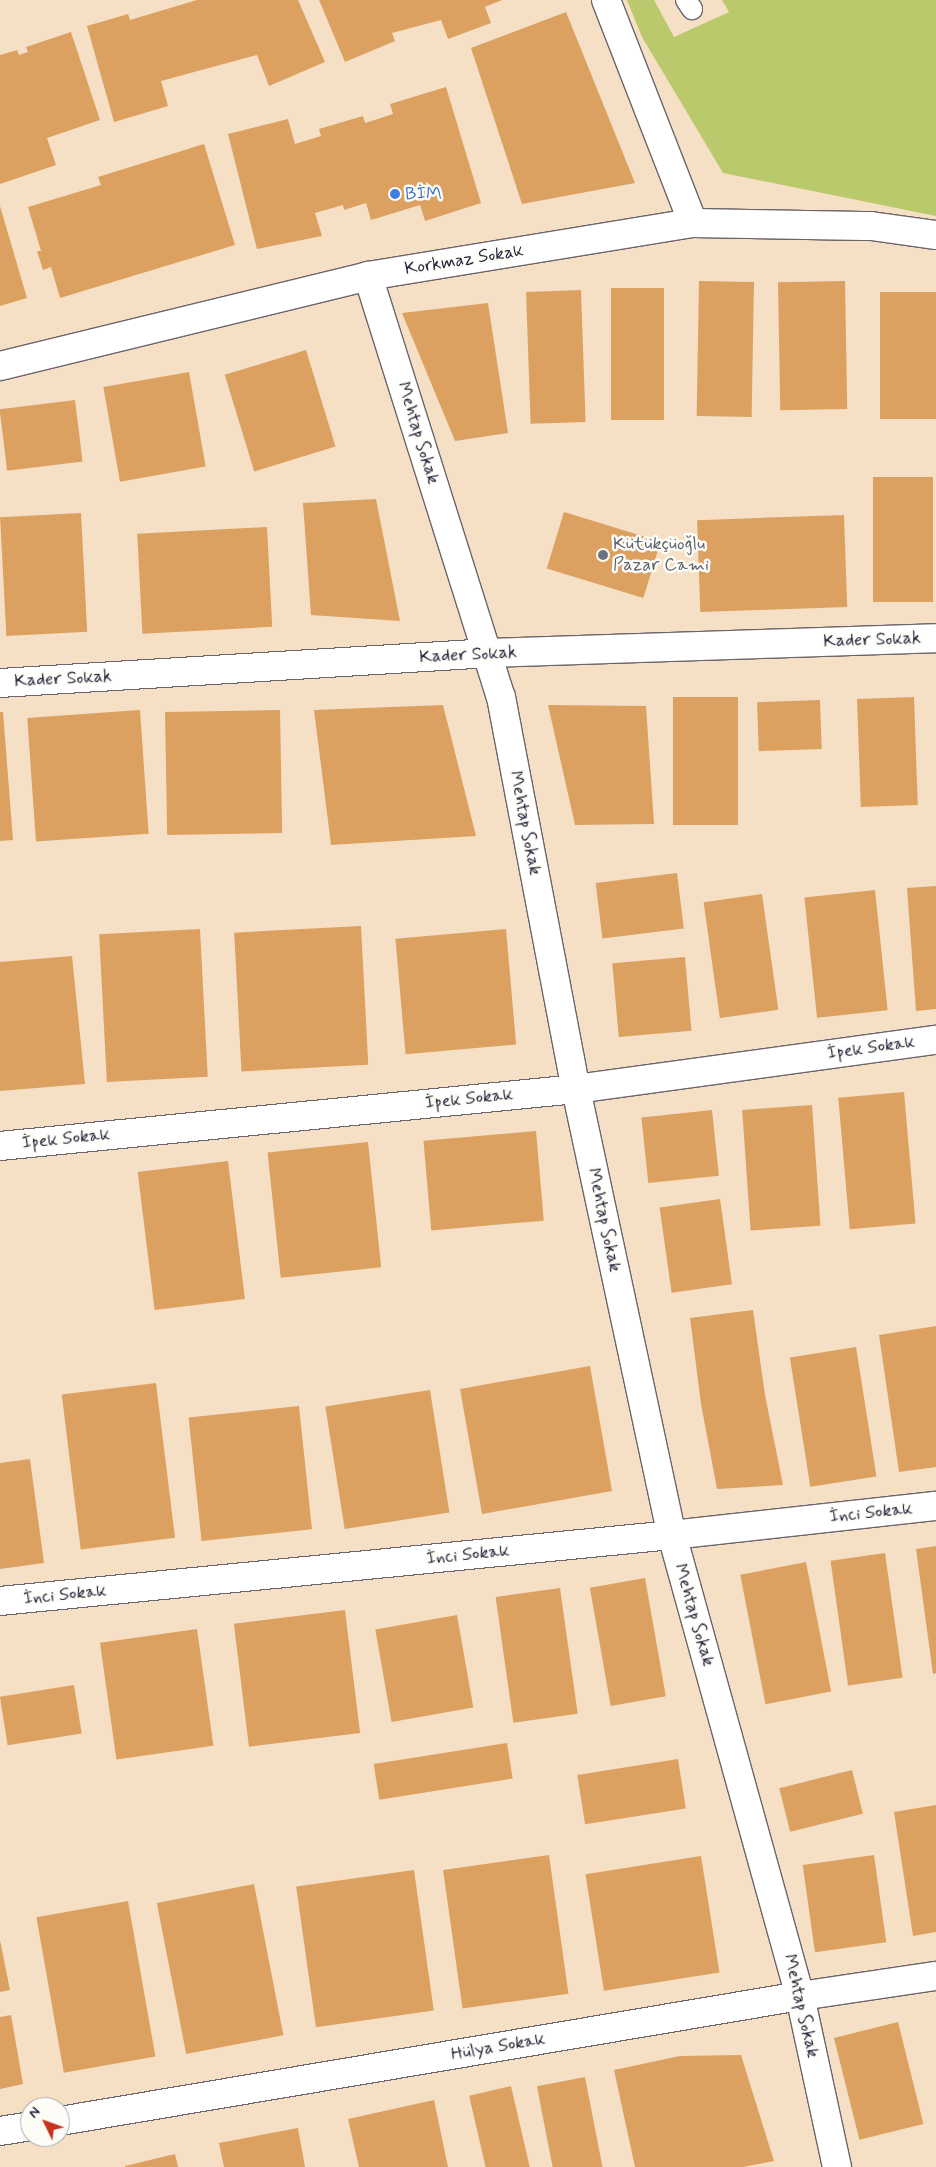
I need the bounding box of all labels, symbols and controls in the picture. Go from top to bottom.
place label: BİM [405,183,442,205]
marker: BİM [389,188,401,200]
street label: Korkmaz Sokak [403,240,525,280]
street label: Mehtap Sokak [392,378,444,488]
place label: Kütükçüoğlu Pazar Cami [613,534,708,576]
marker: Kütükçüoğlu Pazar Cami [597,549,609,561]
street label: Kader Sokak [823,627,921,653]
street label: Kader Sokak [419,642,517,668]
street label: Kader Sokak [14,666,112,692]
street label: Mehtap Sokak [504,768,546,878]
street label: İpek Sokak [827,1031,915,1065]
street label: İpek Sokak [425,1084,513,1114]
street label: İpek Sokak [22,1124,110,1154]
street label: Mehtap Sokak [582,1165,626,1275]
street label: İnci Sokak [829,1498,913,1528]
street label: İnci Sokak [426,1540,510,1570]
street label: Mehtap Sokak [669,1560,719,1670]
street label: İnci Sokak [23,1580,107,1610]
street label: Mehtap Sokak [778,1951,824,2061]
street label: Hülya Sokak [450,2028,546,2066]
north arrow [20,2097,70,2147]
text: N [25,2103,44,2122]

